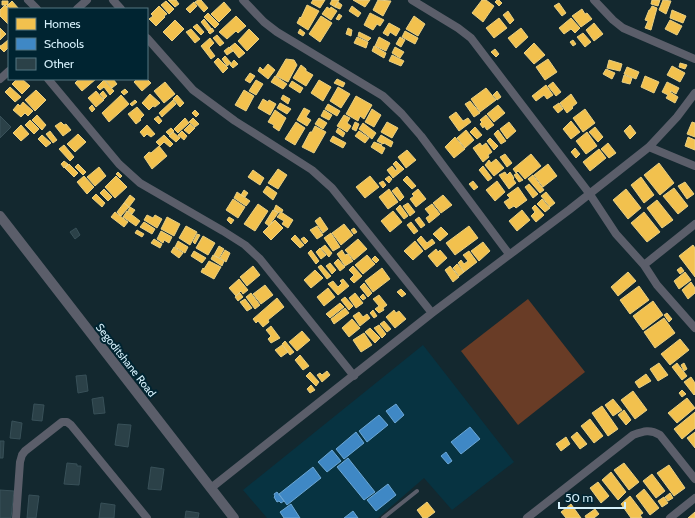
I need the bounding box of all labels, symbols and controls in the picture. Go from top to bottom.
legend [8,8,148,80]
text: Homes [44,16,81,31]
text: Schools [44,36,84,51]
text: Other [44,56,74,71]
street label: Segoditshane Road [93,320,159,400]
scale bar [559,484,625,510]
text: 50 m [565,490,593,505]

